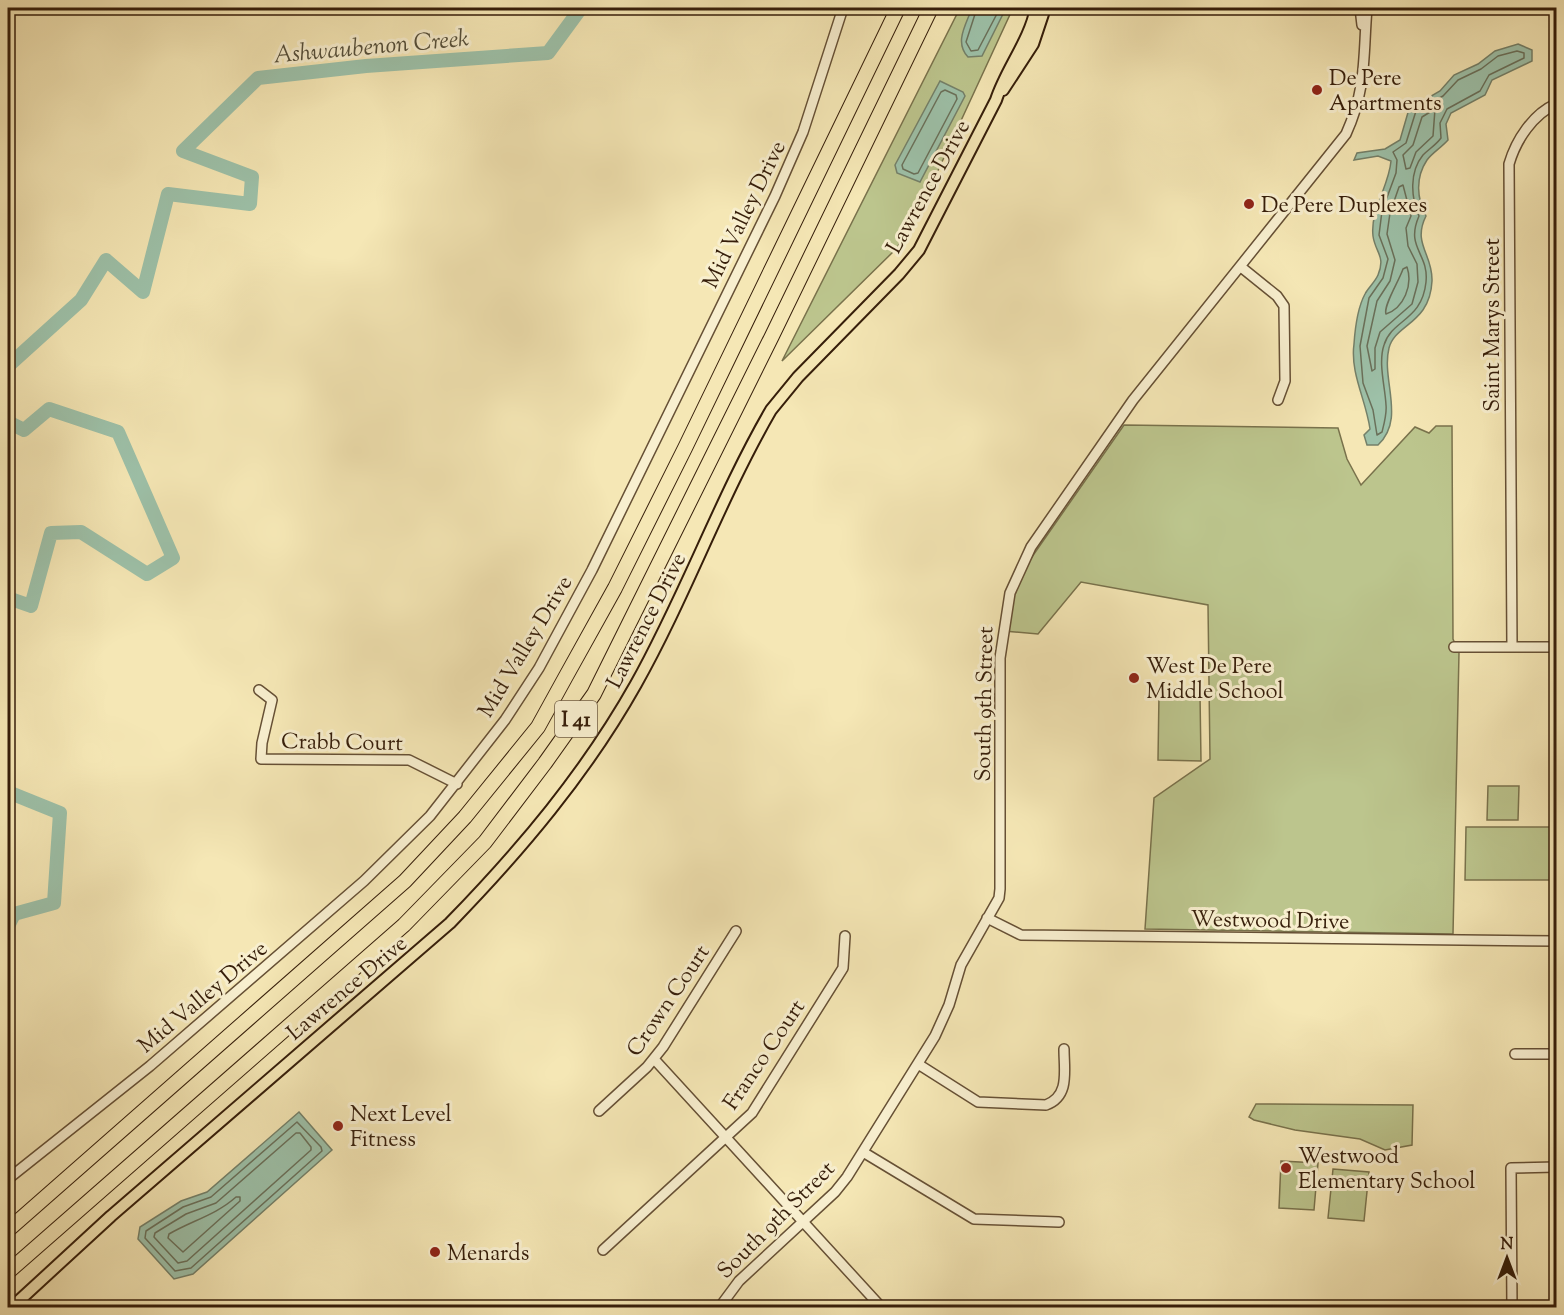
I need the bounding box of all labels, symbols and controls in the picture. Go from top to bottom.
water label: Ashwaubenon Creek [272,22,471,73]
place label: De Pere Apartments [1329,64,1442,121]
marker: De Pere Apartments [1310,83,1324,97]
street label: Lawrence Drive [880,115,980,260]
street label: Mid Valley Drive [696,136,795,295]
place label: De Pere Duplexes [1261,191,1427,223]
marker: De Pere Duplexes [1242,197,1256,211]
street label: Saint Marys Street [1478,238,1510,412]
street label: Lawrence Drive [600,548,696,695]
street label: Mid Valley Drive [471,570,582,725]
street label: South 9th Street [969,626,1003,782]
place label: West De Pere Middle School [1146,652,1284,709]
marker: West De Pere Middle School [1127,671,1141,685]
road number: I 41 [555,701,597,737]
street label: Crabb Court [281,727,404,761]
street label: Westwood Drive [1190,905,1350,939]
street label: Lawrence Drive [281,929,415,1049]
street label: Mid Valley Drive [132,934,276,1062]
street label: Crown Court [620,939,719,1064]
street label: Franco Court [717,994,815,1117]
place label: Next Level Fitness [350,1100,452,1157]
marker: Next Level Fitness [331,1119,345,1133]
place label: Westwood Elementary School [1298,1142,1475,1199]
street label: South 9th Street [711,1155,844,1287]
marker: Westwood Elementary School [1279,1161,1293,1175]
north arrow [1477,1228,1537,1288]
text: N [1501,1234,1514,1257]
place label: Menards [447,1239,529,1271]
marker: Menards [428,1245,442,1259]

